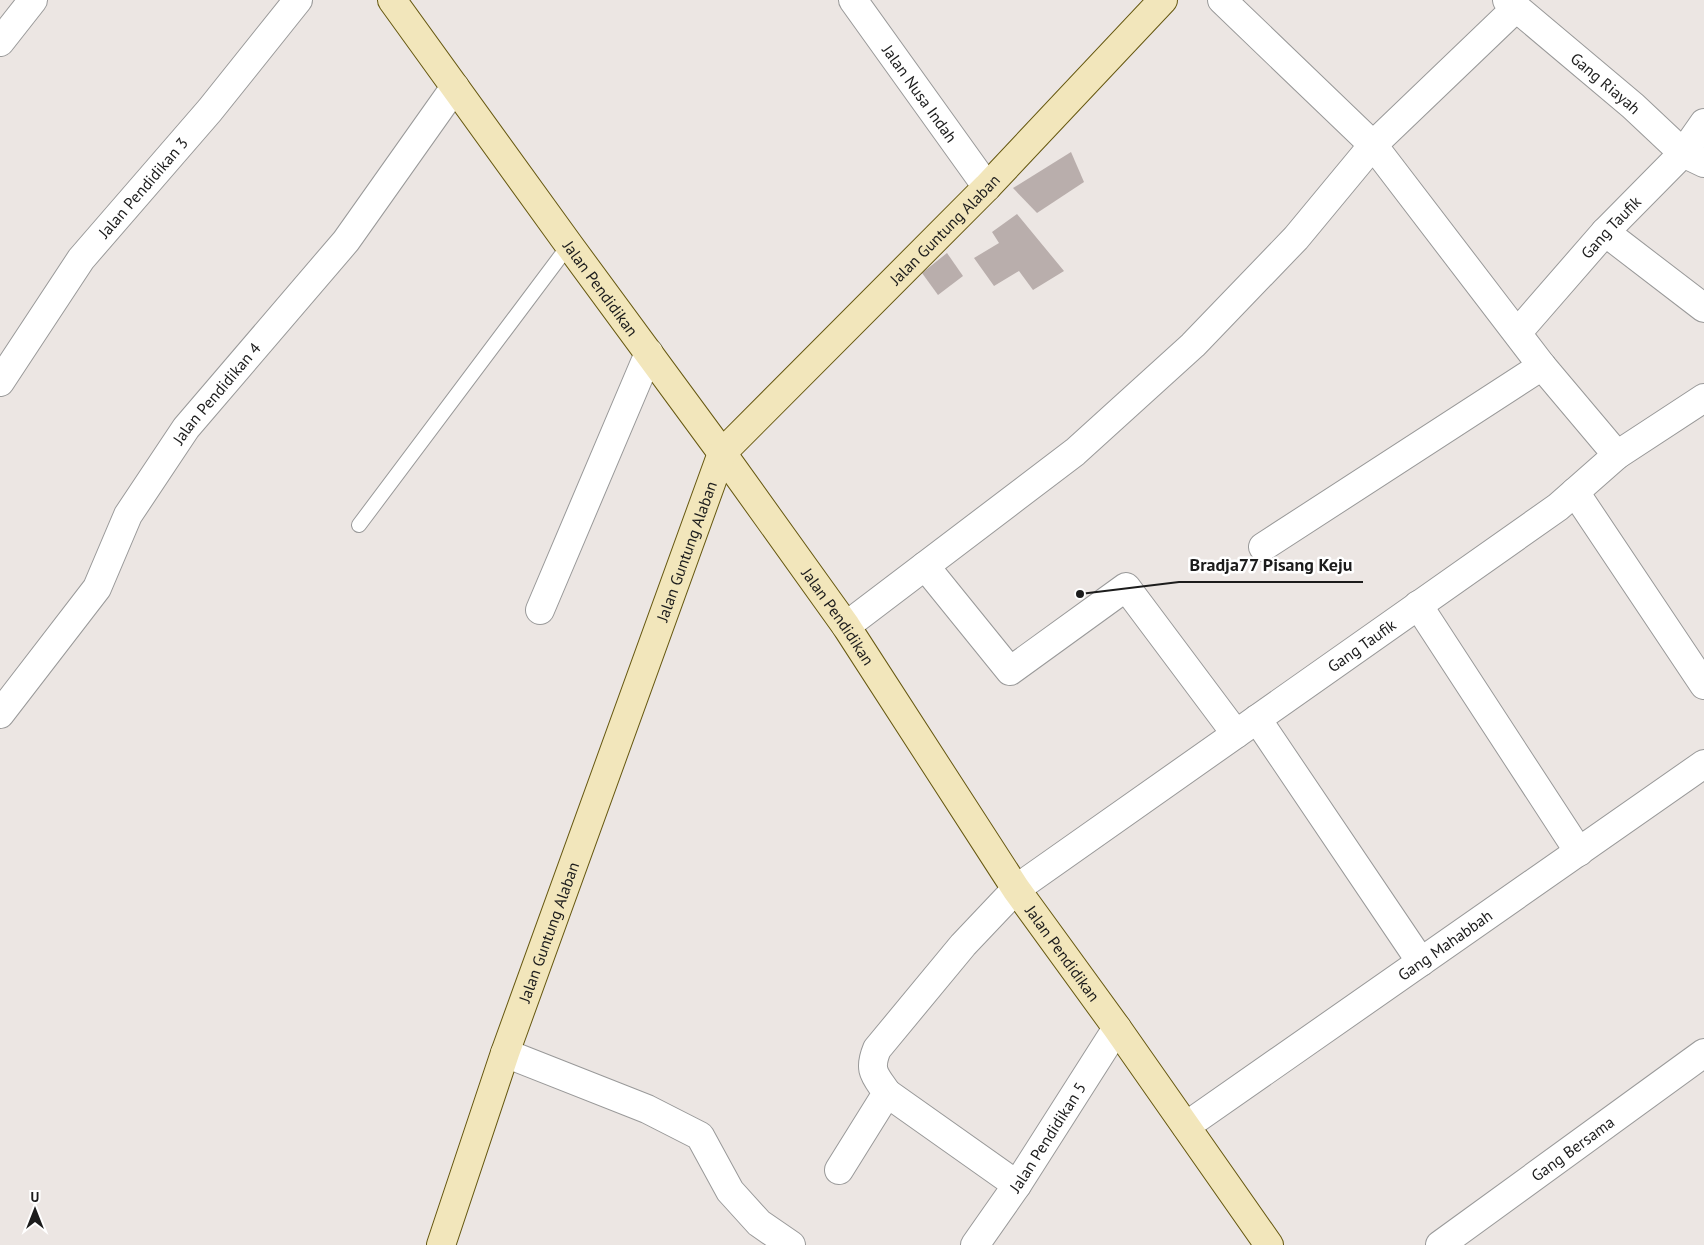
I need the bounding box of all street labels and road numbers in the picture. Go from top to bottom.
street label: Jalan Nusa Indah [878,40,962,146]
street label: Gang Riayah [1567,48,1645,118]
street label: Jalan Pendidikan 3 [93,133,192,243]
street label: Jalan Guntung Alaban [885,170,1004,290]
street label: Gang Taufik [1576,191,1645,263]
street label: Jalan Pendidikan [558,236,643,340]
street label: Jalan Pendidikan 4 [168,338,265,449]
street label: Jalan Guntung Alaban [652,478,721,625]
street label: Jalan Pendidikan [797,563,879,669]
street label: Gang Taufik [1324,614,1400,676]
street label: Jalan Guntung Alaban [514,859,583,1006]
street label: Jalan Pendidikan [1021,901,1104,1005]
street label: Gang Mahabbah [1394,905,1496,985]
street label: Jalan Pendidikan 5 [1004,1078,1090,1197]
street label: Gang Bersama [1527,1112,1618,1185]

